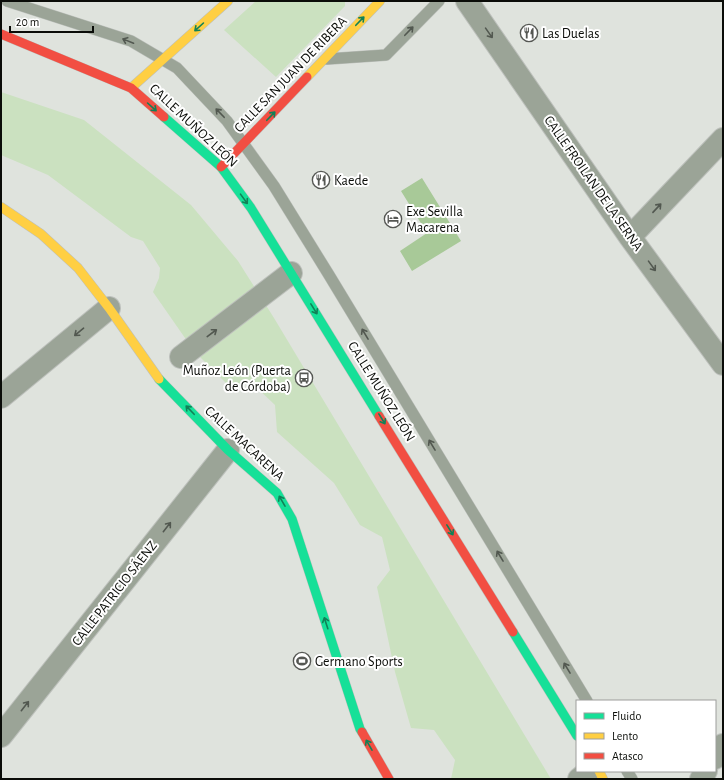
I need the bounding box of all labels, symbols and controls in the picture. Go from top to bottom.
scale bar [10,8,93,34]
street label: CALLE SAN JUAN DE RIBERA [232,14,350,135]
text: 20 m [16,16,39,28]
one-way arrow [355,17,364,27]
one-way arrow [194,22,204,31]
restaurant icon: Las Duelas [519,23,539,43]
one-way arrow [405,26,414,36]
one-way arrow [485,27,493,38]
place label: Las Duelas [542,27,600,41]
one-way arrow [123,37,135,44]
street label: CALLE MUÑOZ LEÓN [147,79,242,170]
one-way arrow [147,102,157,111]
one-way arrow [215,108,225,118]
one-way arrow [266,110,275,121]
street label: CALLE FROILAN DE LA SERNA [541,113,645,254]
restaurant icon: Kaede [311,170,331,190]
place label: Kaede [334,174,368,188]
one-way arrow [240,193,249,204]
one-way arrow [652,203,662,213]
place label: Exe Sevilla Macarena [406,205,463,235]
hotel icon: Exe Sevilla Macarena [383,209,403,229]
one-way arrow [648,260,656,271]
one-way arrow [310,303,318,315]
one-way arrow [74,328,85,337]
one-way arrow [207,329,218,338]
one-way arrow [361,329,369,340]
street label: CALLE MUÑOZ LEÓN [345,338,420,444]
place label: Muñoz León (Puerta de Córdoba) [183,364,292,394]
bus stop icon: Muñoz León (Puerta de Córdoba) [294,368,314,388]
street label: CALLE MACARENA [202,404,287,484]
one-way arrow [185,405,194,415]
one-way arrow [378,413,386,424]
one-way arrow [428,439,436,451]
one-way arrow [278,495,285,507]
one-way arrow [162,521,171,532]
one-way arrow [446,524,454,535]
street label: CALLE PATRICIO SÁENZ [67,537,160,649]
one-way arrow [495,550,503,562]
one-way arrow [322,617,329,630]
sports icon: Germano Sports [292,651,312,671]
place label: Germano Sports [315,655,403,669]
one-way arrow [562,662,570,674]
one-way arrow [21,700,30,711]
legend [576,700,716,772]
text: Fluido [612,710,641,722]
text: Lento [612,730,638,742]
one-way arrow [365,739,373,751]
text: Atasco [612,750,643,762]

